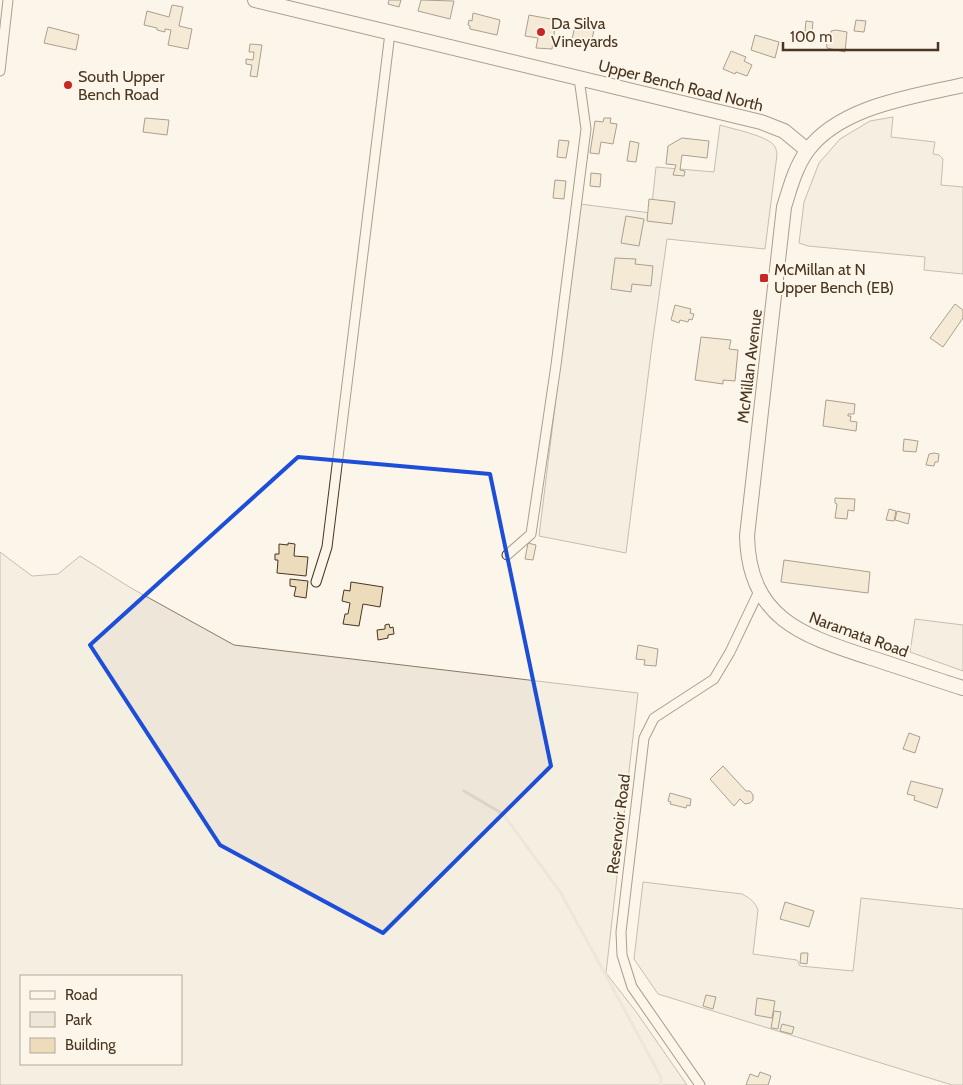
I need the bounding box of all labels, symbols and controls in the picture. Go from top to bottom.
place label: Da Silva Vineyards [551,14,618,51]
scale bar [783,20,938,52]
marker: Da Silva Vineyards [535,26,547,38]
text: 100 m [790,28,832,46]
street label: Upper Bench Road North [596,56,765,115]
place label: South Upper Bench Road [78,67,166,104]
marker: South Upper Bench Road [62,79,74,91]
place label: McMillan at N Upper Bench (EB) [774,260,894,297]
marker: McMillan at N Upper Bench (EB) [758,272,770,284]
street label: McMillan Avenue [733,308,766,424]
street label: Naramata Road [807,608,911,661]
street label: Reservoir Road [603,773,634,875]
legend [20,975,182,1065]
text: Road [65,986,98,1004]
text: Park [65,1011,92,1029]
text: Building [65,1036,116,1054]

